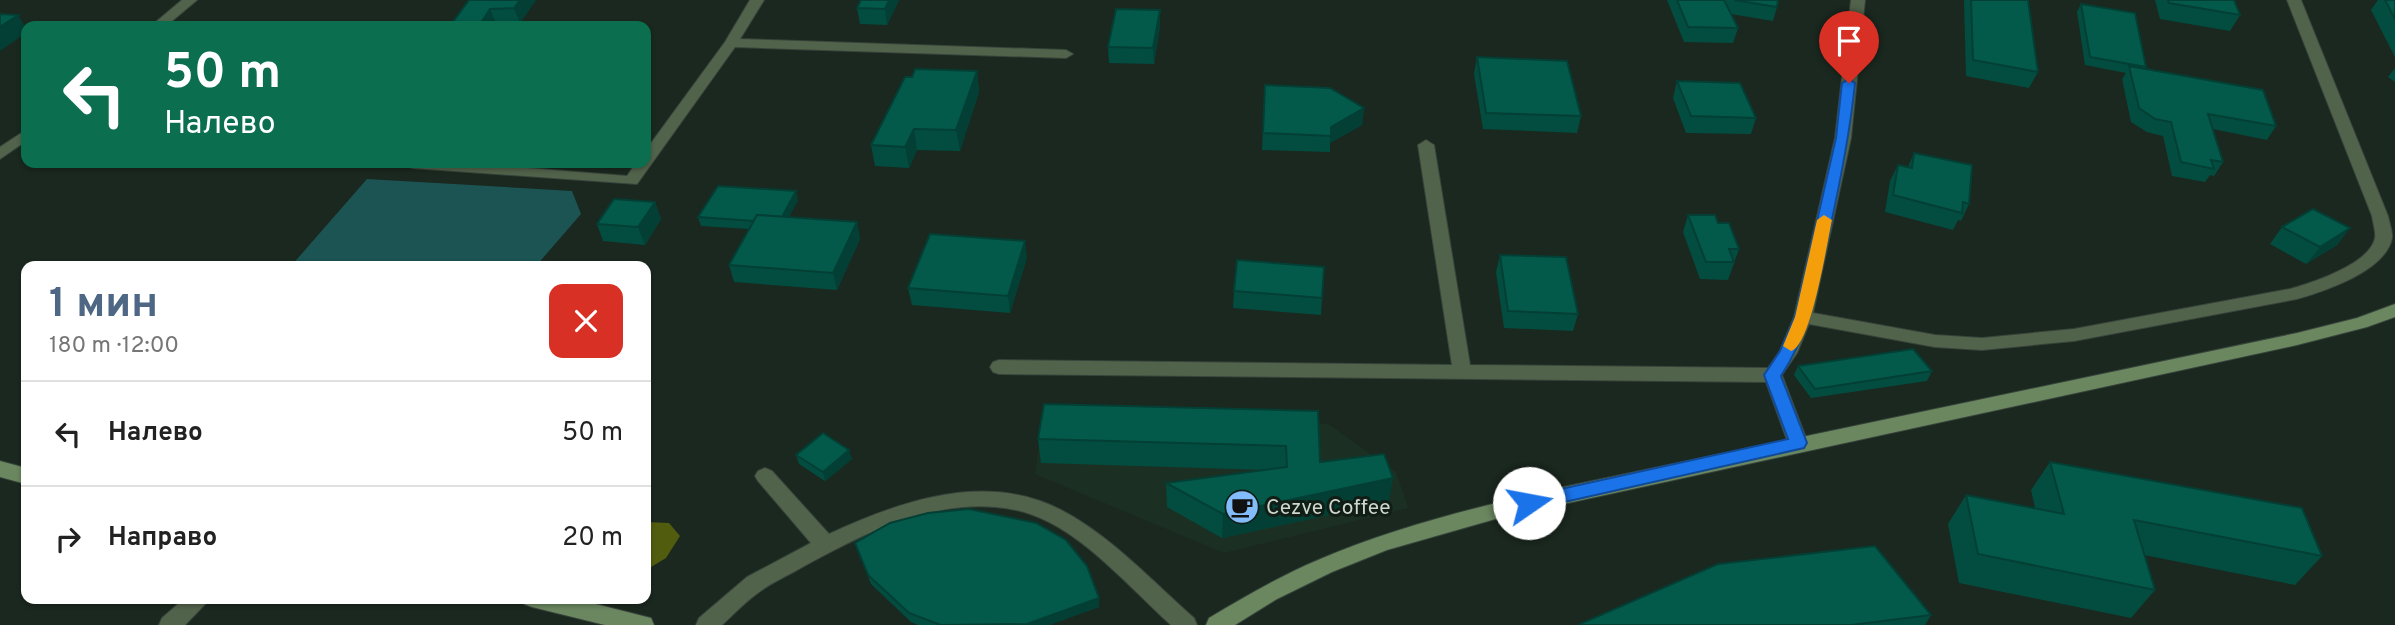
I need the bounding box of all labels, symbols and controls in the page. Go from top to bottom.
pin [1819,11,1879,83]
icon: arrive [1830,22,1868,60]
text: 50 m [164,44,281,106]
icon: left [49,49,140,140]
text: Налево [164,105,276,145]
text: 1 мин [49,279,158,332]
button: close [549,284,623,358]
text: 180 m · 12:00 [49,332,179,361]
icon: left [49,415,87,453]
text: Налево [108,417,203,450]
text: 50 m [562,417,623,450]
position arrow [1492,466,1566,540]
cafe icon: Cezve Coffee [1223,488,1261,526]
place label: Cezve Coffee [1266,495,1391,522]
icon: right [49,520,87,558]
text: Направо [108,522,217,555]
text: 20 m [562,522,623,555]

